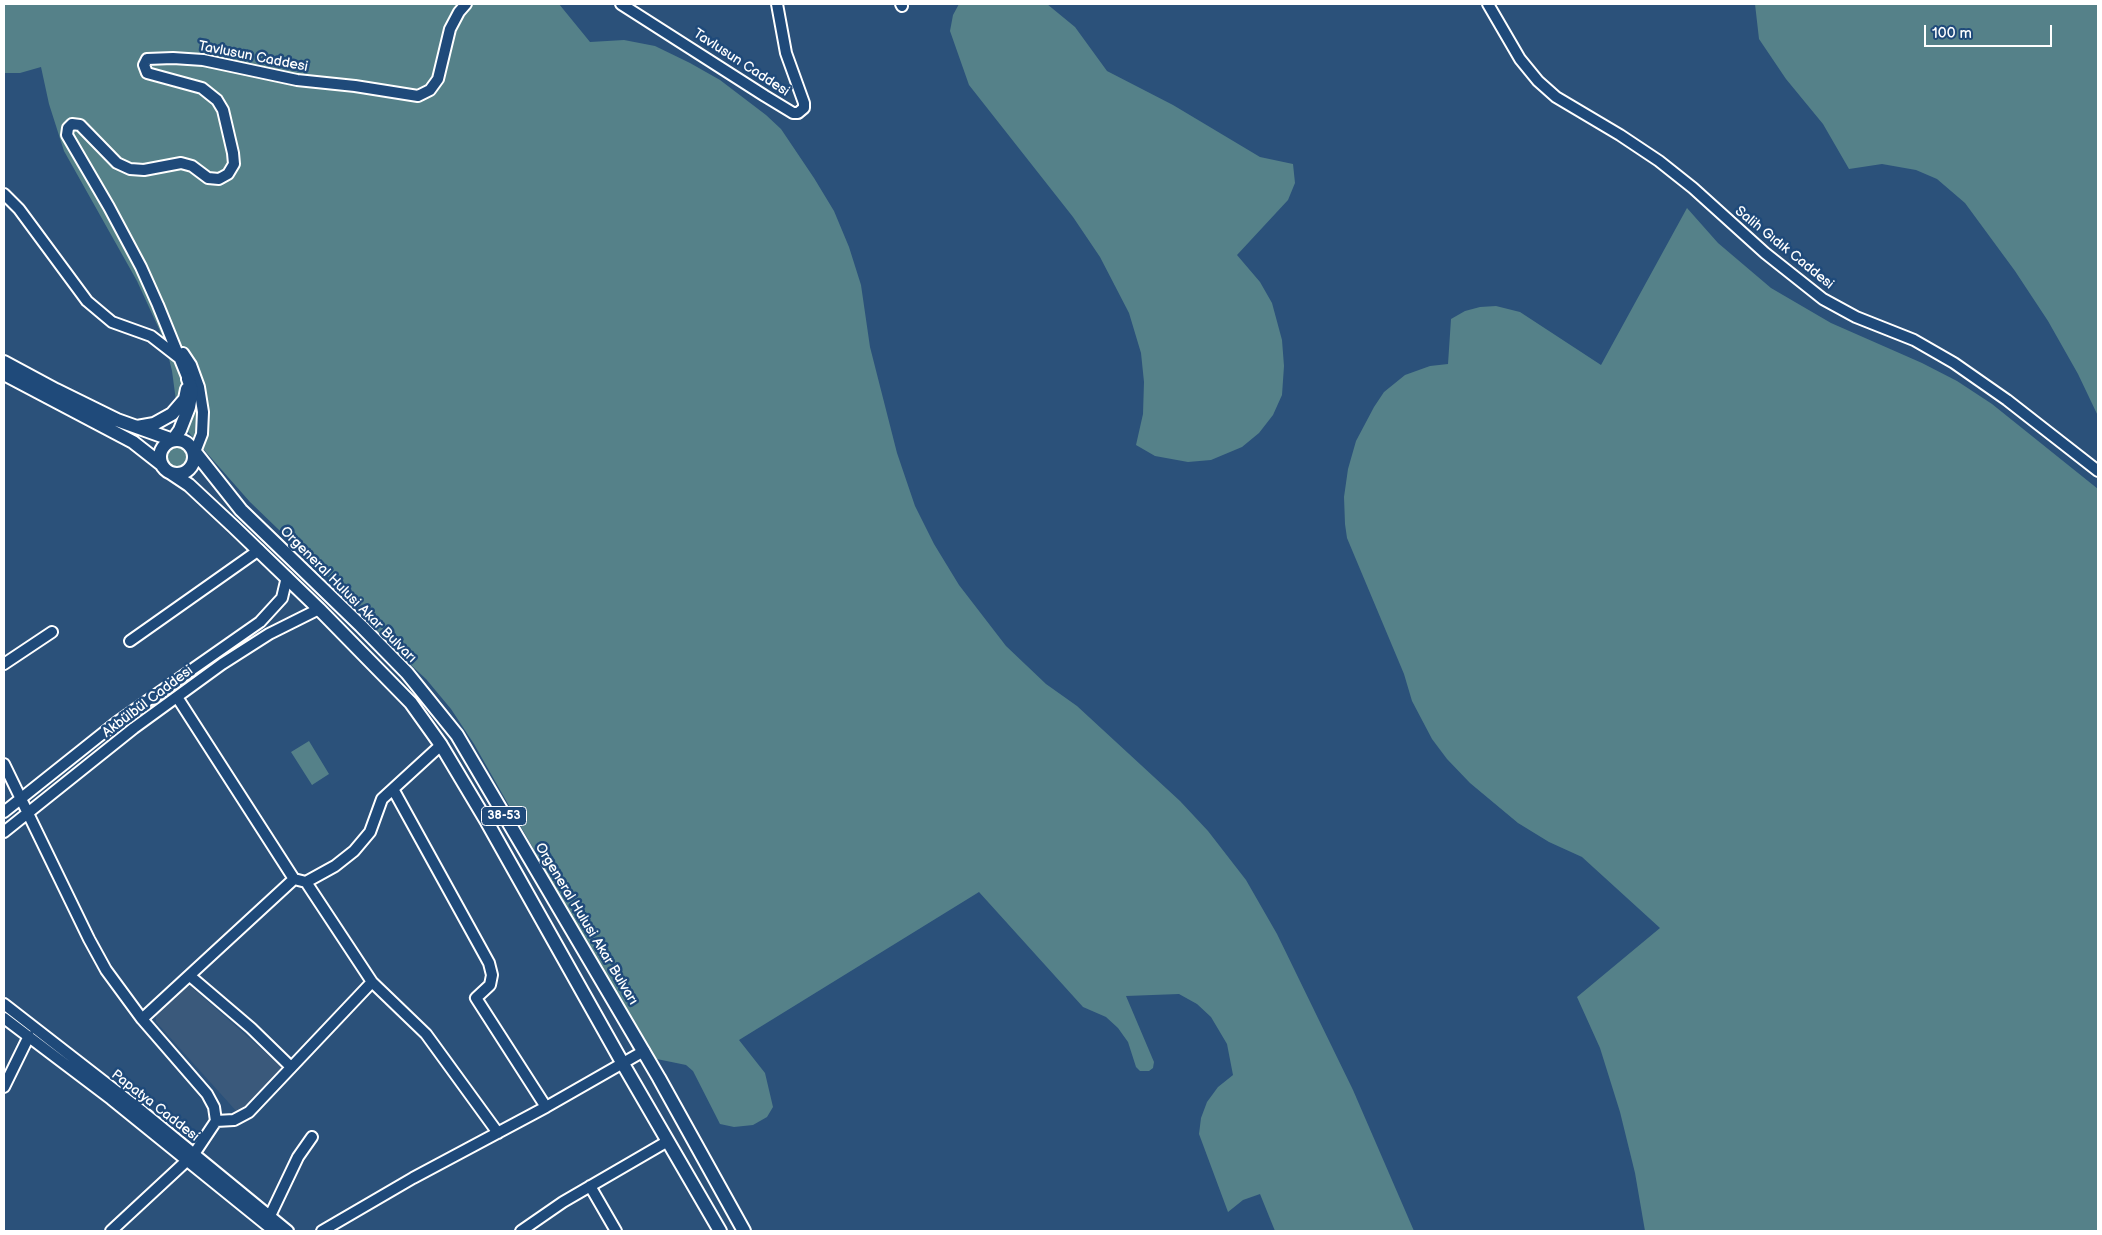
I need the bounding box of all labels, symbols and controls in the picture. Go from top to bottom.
scale bar [1927,15,2054,47]
text: 100 m [1932,24,1972,43]
street label: Tavlusun Caddesi [690,26,792,100]
street label: Tavlusun Caddesi [197,38,309,76]
street label: Salih Gıdık Caddesi [1731,203,1837,293]
street label: Orgeneral Hulusi Akar Bulvarı [276,523,420,667]
street label: Akbülbül Caddesi [99,662,197,742]
road number: 38-53 [482,806,526,826]
street label: Orgeneral Hulusi Akar Bulvarı [531,840,641,1008]
street label: Papatya Caddesi [108,1067,202,1145]

